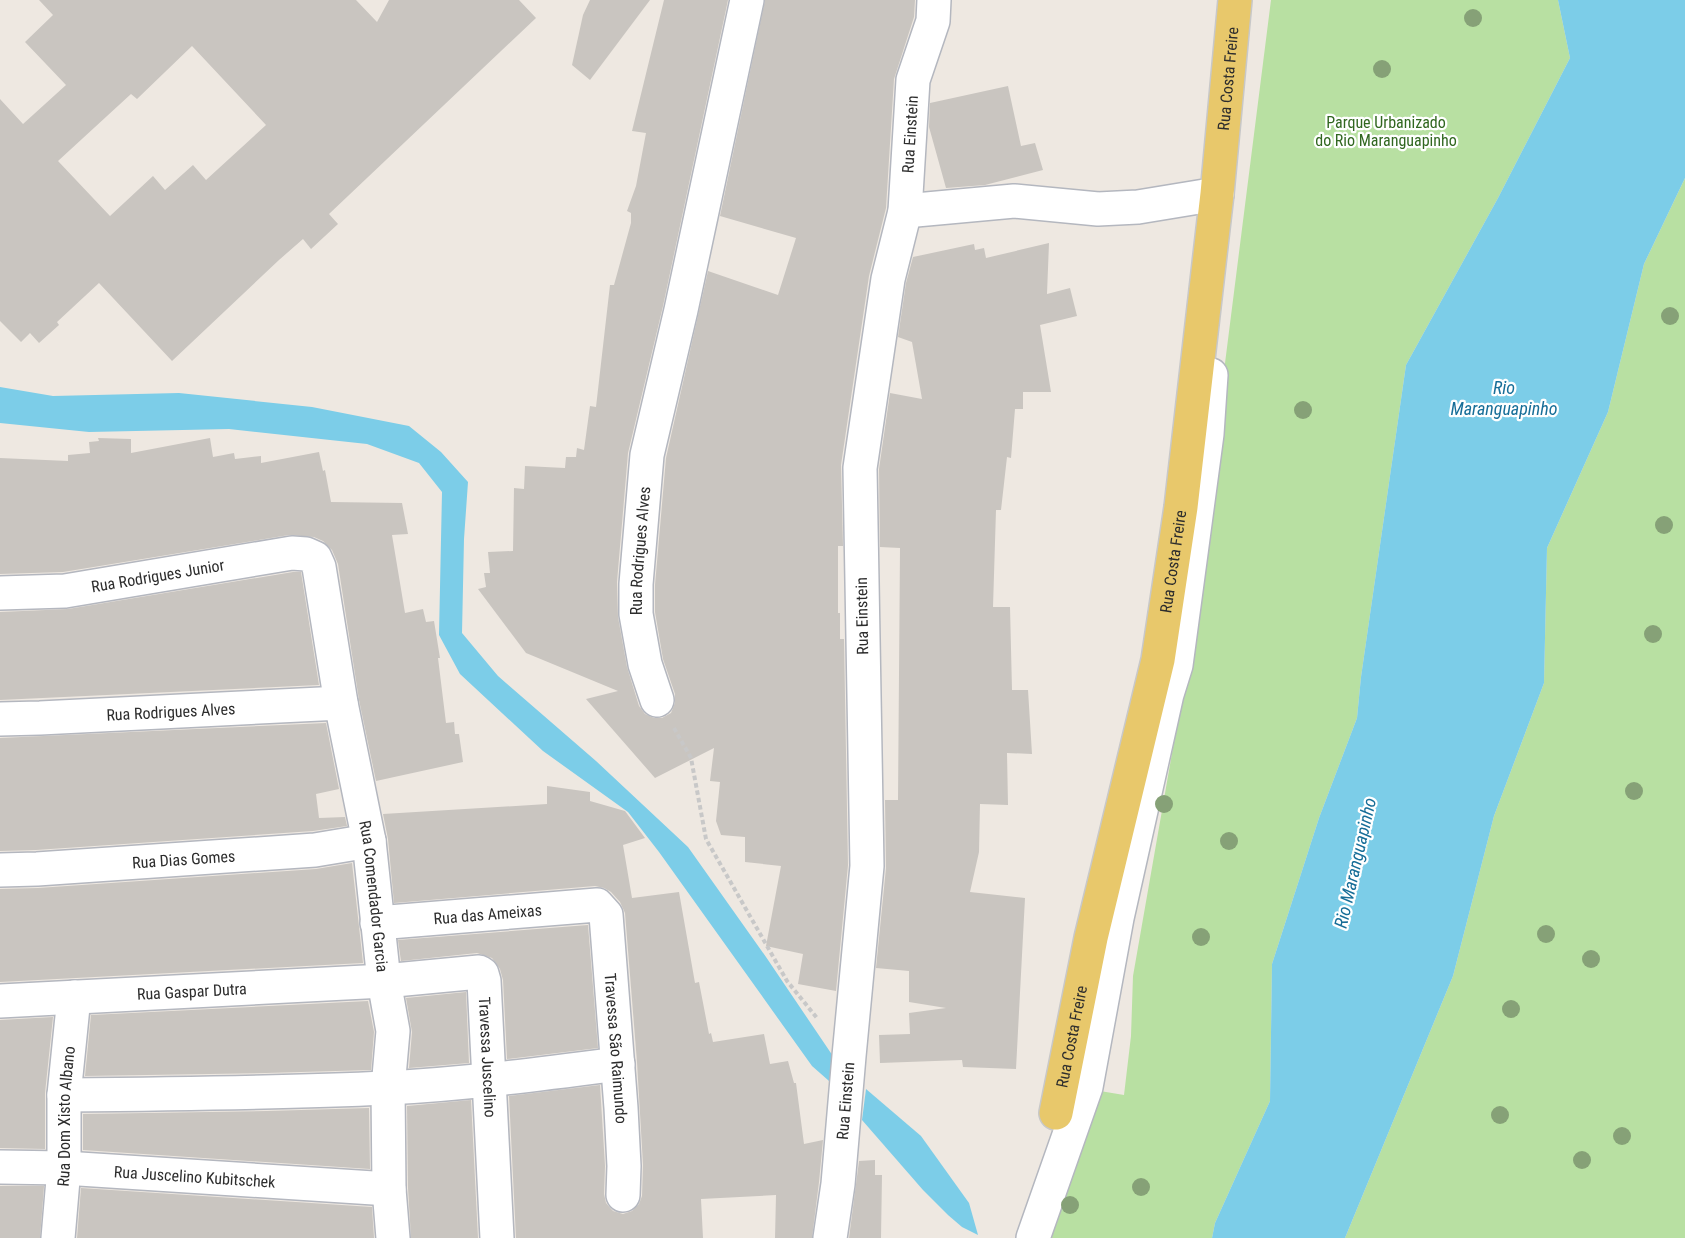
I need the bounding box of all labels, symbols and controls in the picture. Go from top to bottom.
street label: Rua Costa Freire [1213,26,1242,131]
street label: Rua Einstein [898,95,922,174]
park label: Parque Urbanizado do Rio Maranguapinho [1315,113,1457,150]
water label: Rio Maranguapinho [1450,377,1558,419]
street label: Rua Rodrigues Alves [626,486,654,615]
street label: Rua Costa Freire [1156,509,1190,614]
street label: Rua Rodrigues Junior [90,555,226,596]
street label: Rua Einstein [852,577,872,655]
street label: Rua Rodrigues Alves [106,699,236,724]
water label: Rio Maranguapinho [1330,796,1380,930]
street label: Rua Comendador Garcia [356,819,392,973]
street label: Rua Dias Gomes [131,846,236,872]
street label: Rua das Ameixas [433,900,543,928]
street label: Travessa São Raimundo [601,972,631,1124]
street label: Rua Gaspar Dutra [136,979,247,1003]
street label: Rua Costa Freire [1052,984,1091,1089]
street label: Travessa Juscelino [475,996,500,1118]
street label: Rua Dom Xisto Albano [53,1045,78,1187]
street label: Rua Einstein [832,1061,858,1141]
street label: Rua Juscelino Kubitschek [113,1162,277,1191]

